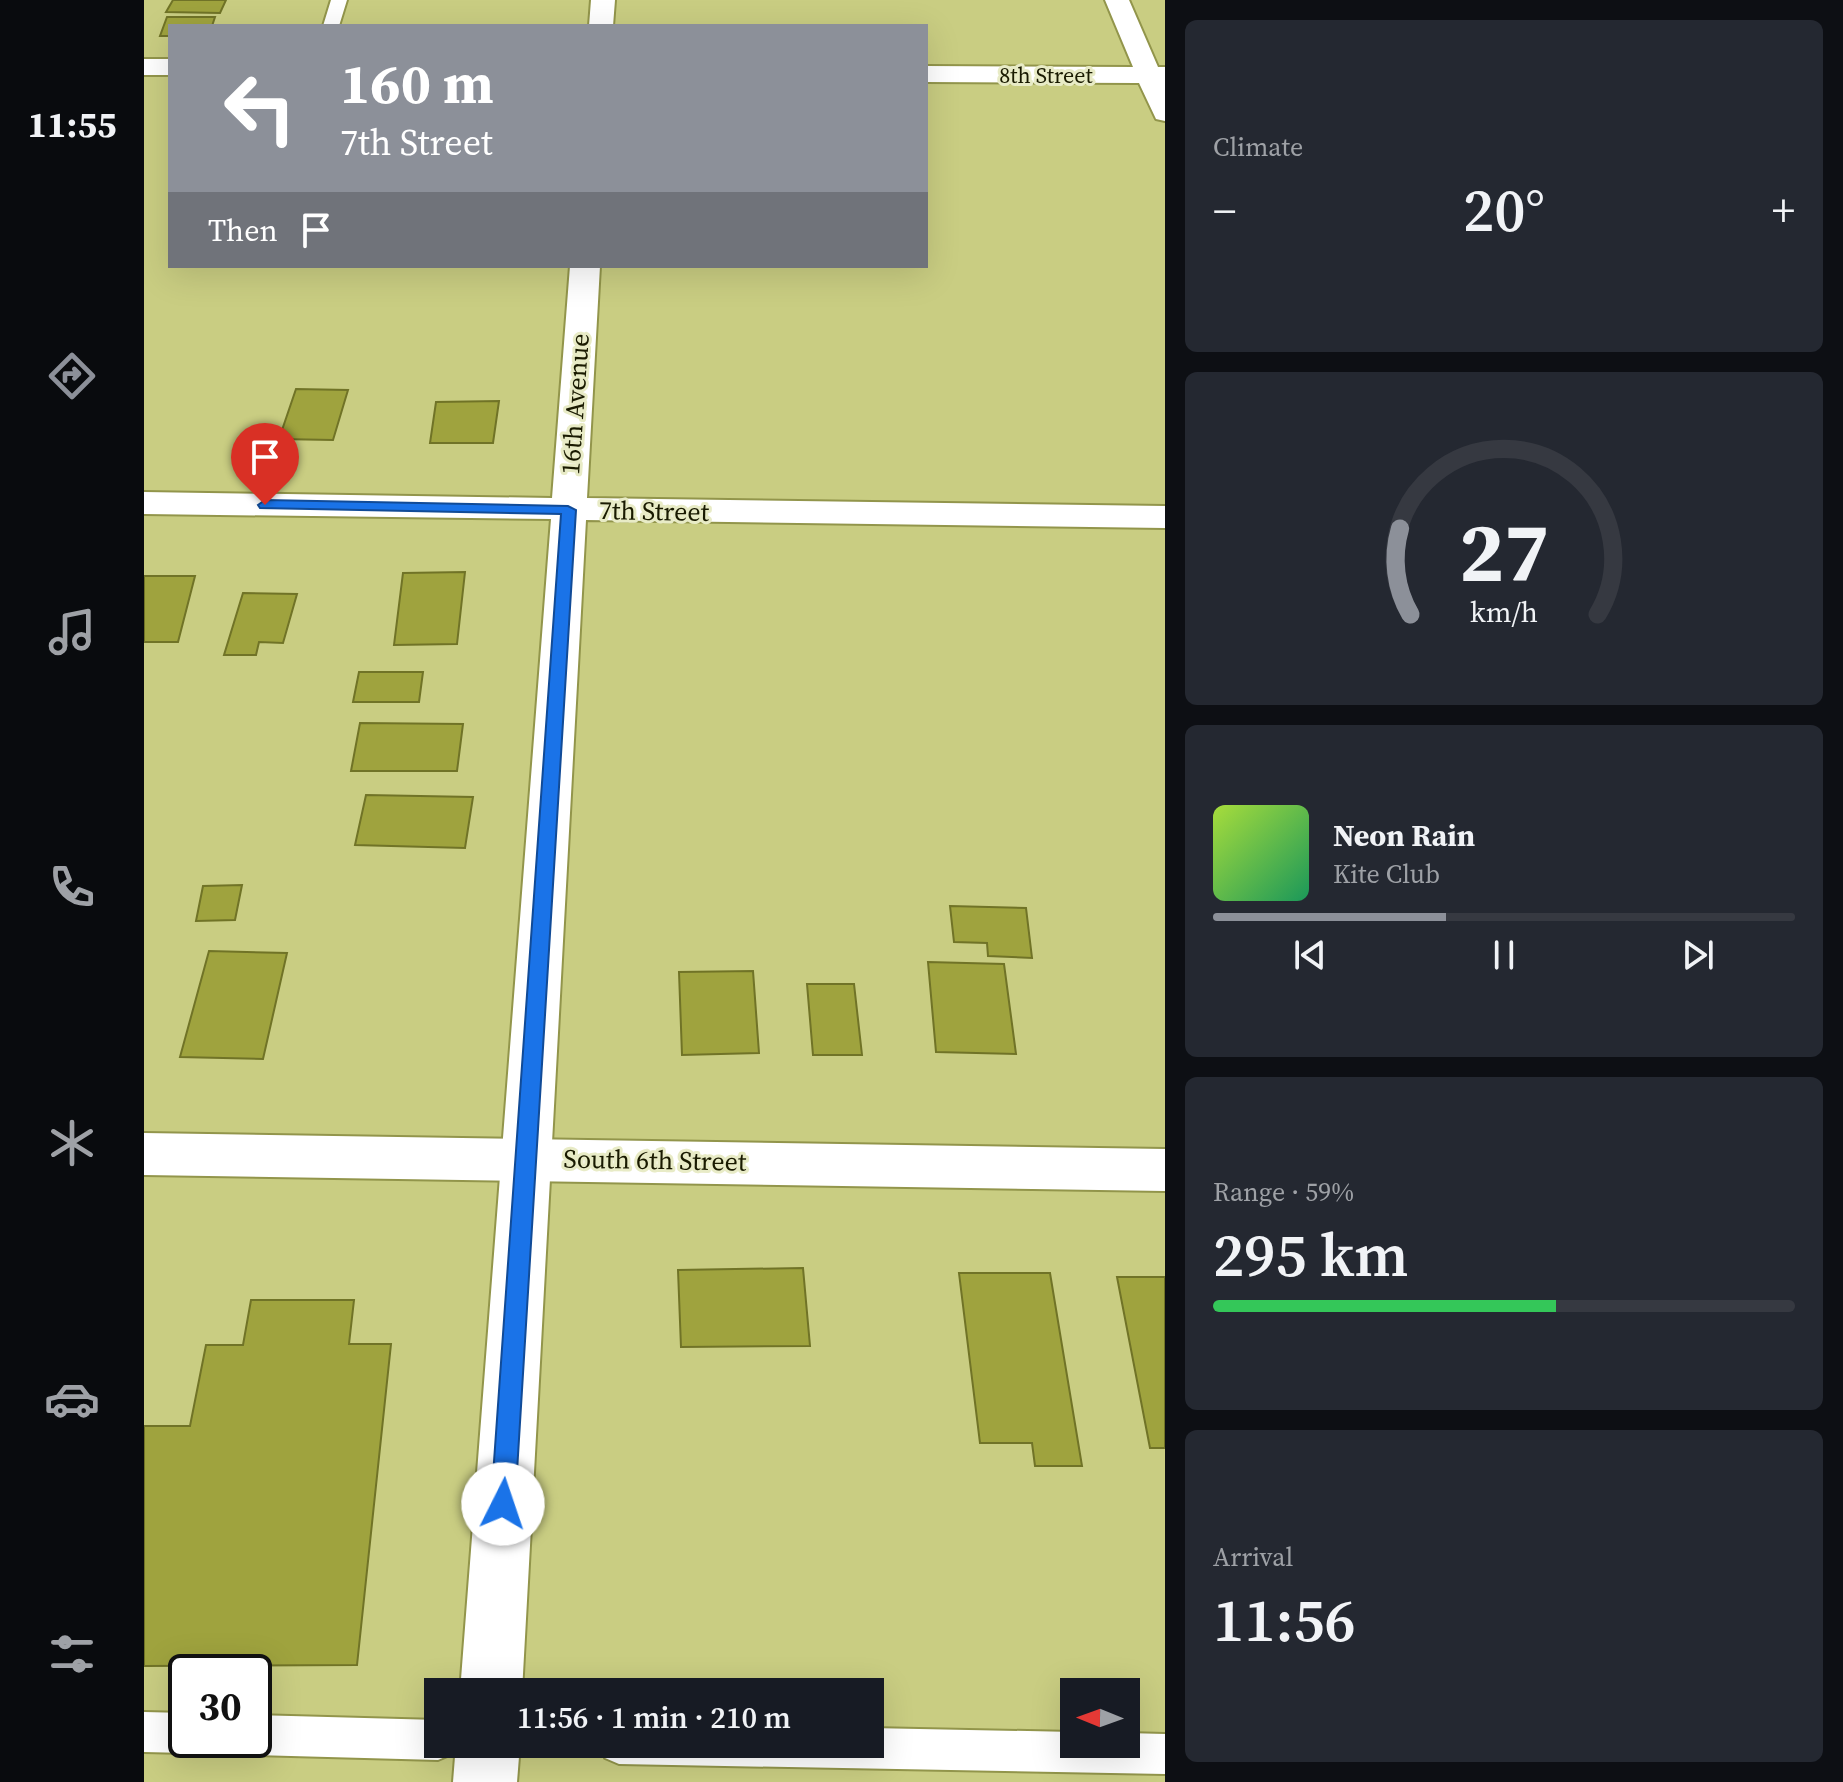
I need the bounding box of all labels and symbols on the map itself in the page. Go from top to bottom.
street label: 8th Street [999,60,1094,90]
street label: 16th Avenue [552,332,598,476]
pin [231,423,299,505]
street label: 7th Street [599,492,710,530]
street label: South 6th Street [563,1140,747,1180]
position arrow [461,1462,545,1546]
speed limit sign: 30 [168,1654,272,1758]
north arrow [1060,1678,1140,1758]

